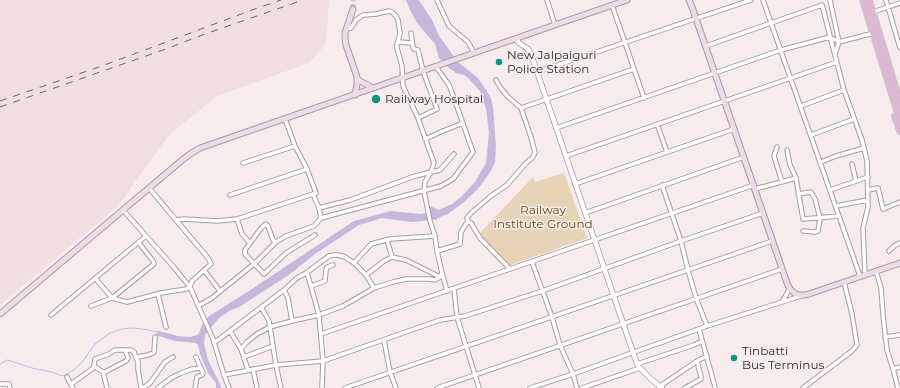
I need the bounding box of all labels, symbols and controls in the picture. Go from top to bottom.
place label: New Jalpaiguri Police Station [507,48,597,76]
marker: New Jalpaiguri Police Station [494,57,504,67]
place label: Railway Hospital [385,92,483,106]
marker: Railway Hospital [370,93,382,105]
park label: Railway Institute Ground [493,203,593,231]
place label: Tinbatti Bus Terminus [742,344,824,372]
marker: Tinbatti Bus Terminus [729,353,739,363]

